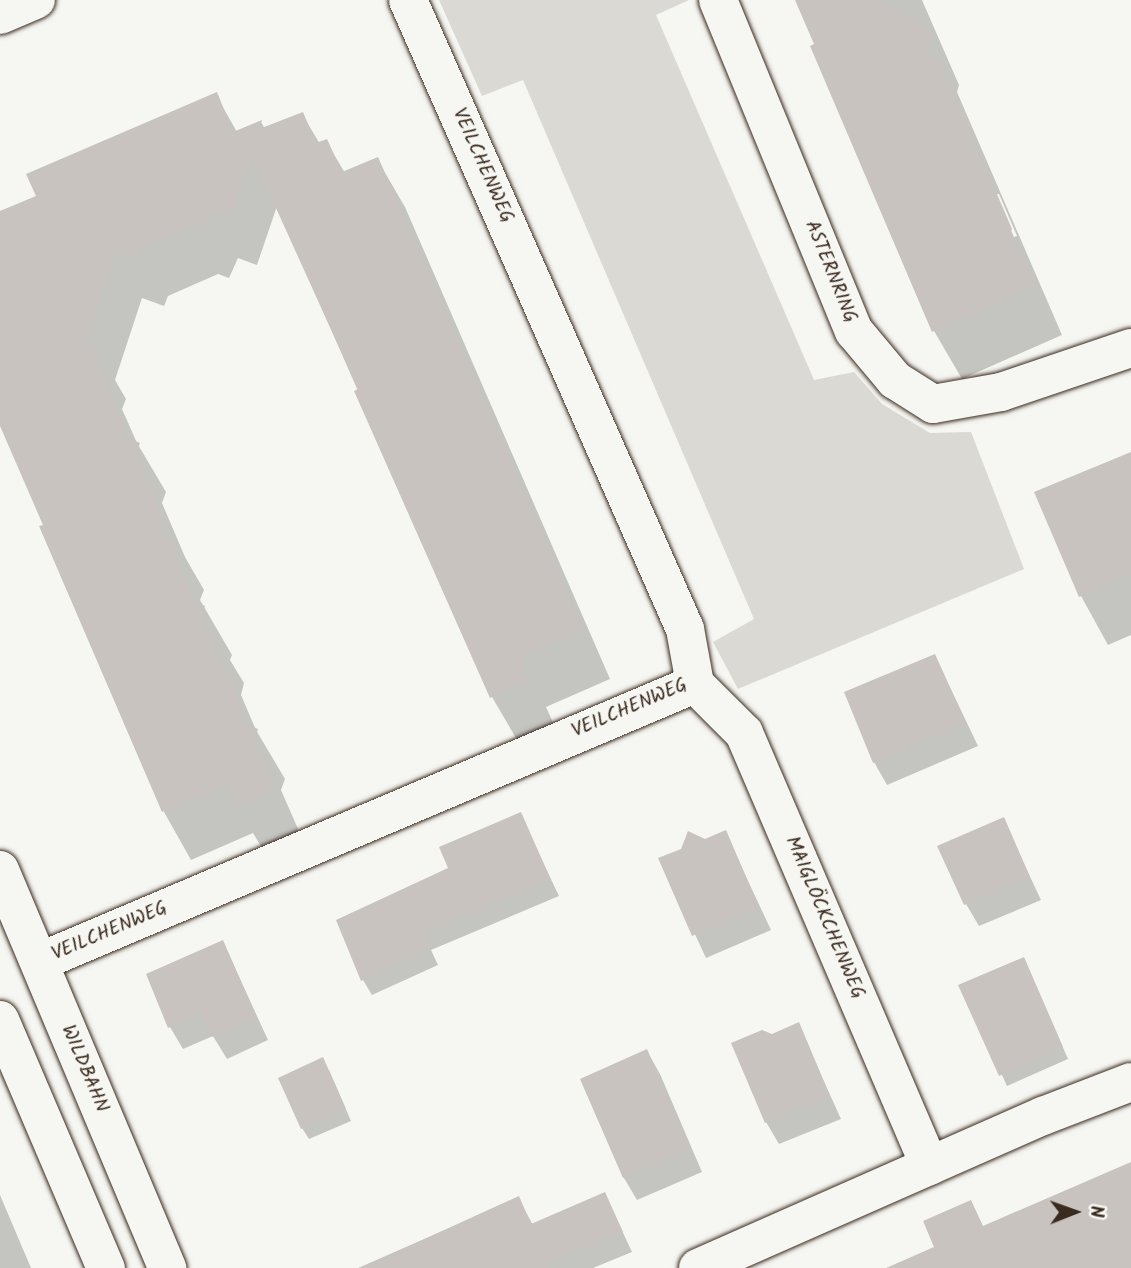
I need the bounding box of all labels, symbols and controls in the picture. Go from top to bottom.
street label: VEILCHENWEG [447,105,517,227]
street label: ASTERNRING [799,218,861,326]
street label: VEILCHENWEG [569,674,691,744]
street label: MAIGLÖCKCHENWEG [779,833,869,1003]
street label: VEILCHENWEG [49,897,171,967]
street label: WILDBAHN [55,1022,113,1116]
north arrow [1040,1177,1110,1247]
text: N [1081,1205,1111,1218]

